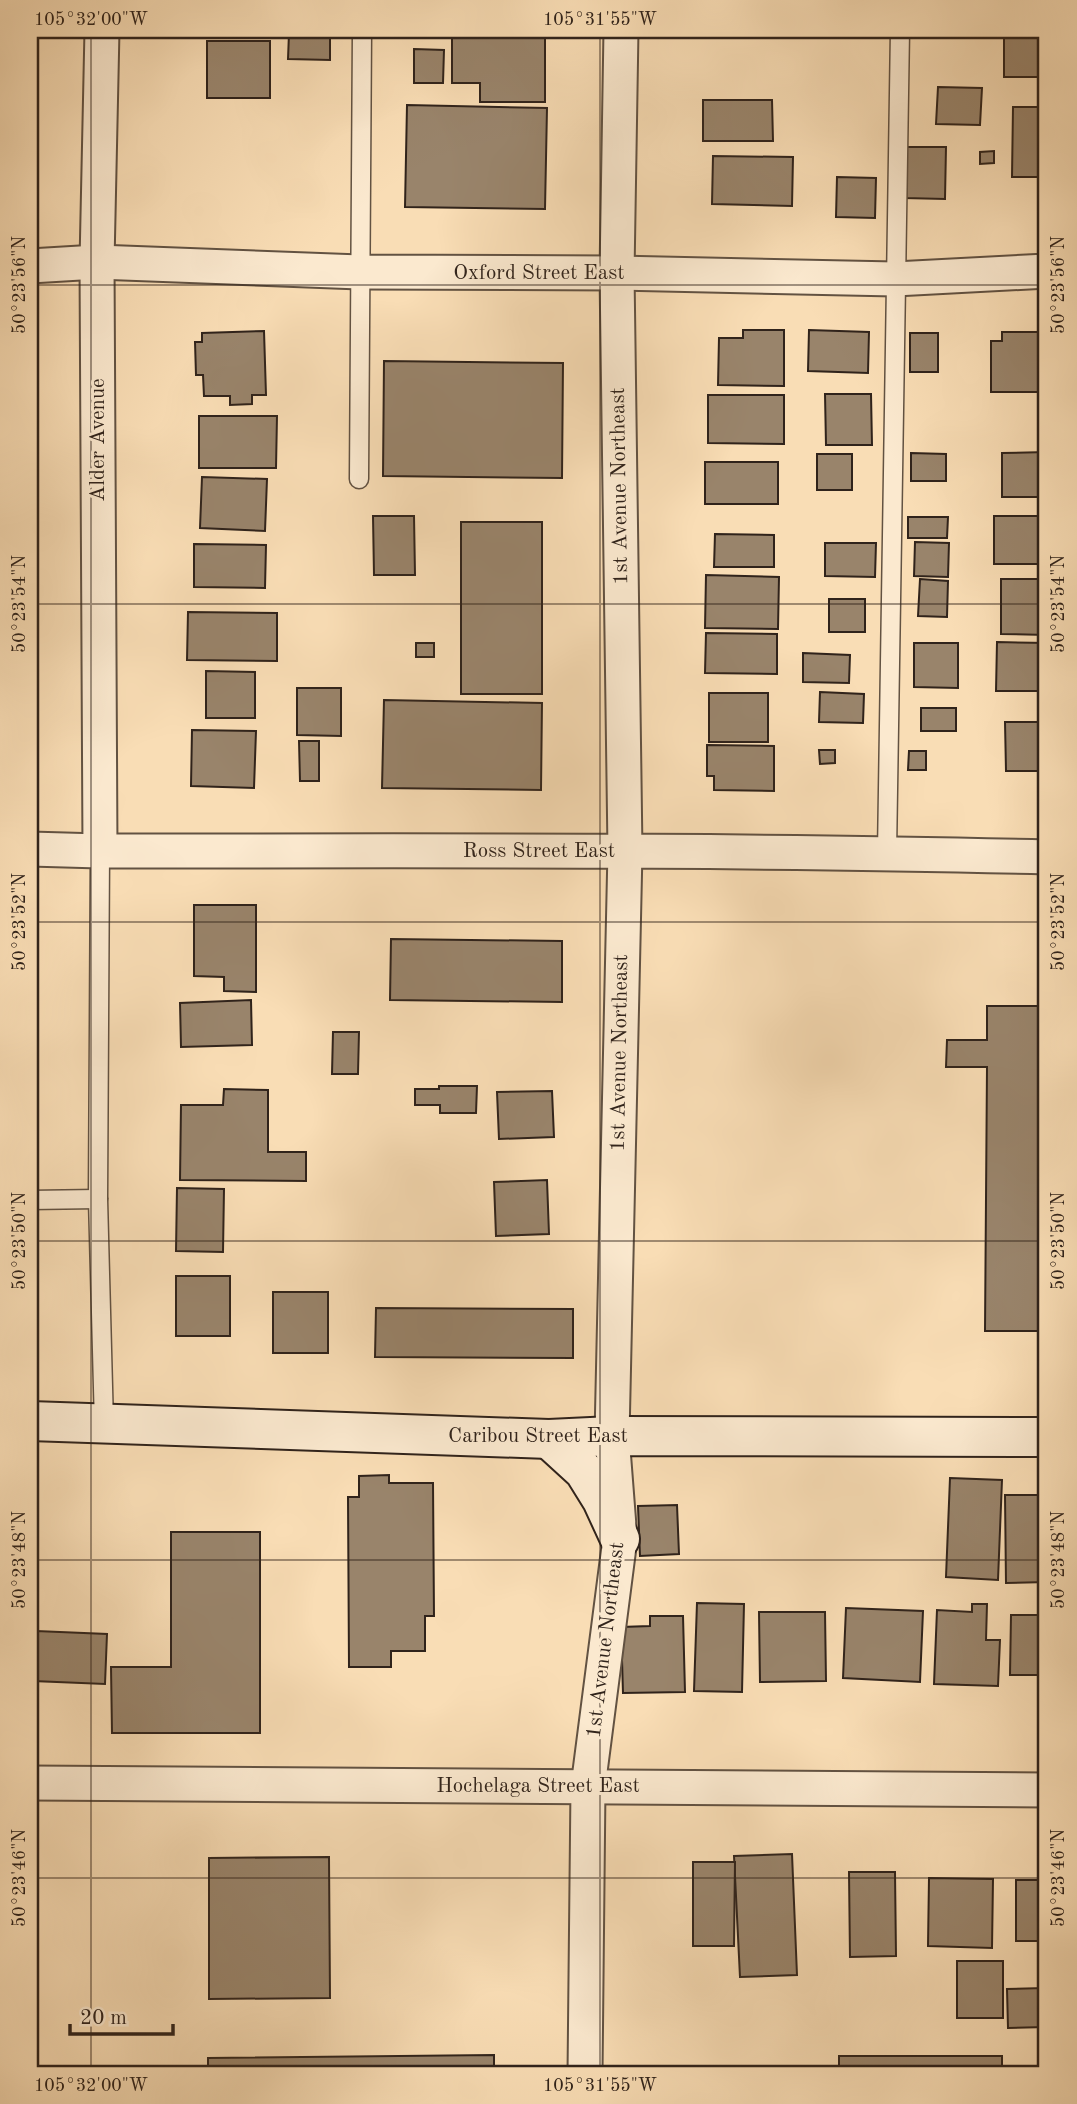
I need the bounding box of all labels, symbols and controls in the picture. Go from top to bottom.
text: 105°32'00"W [34,11,148,29]
text: 105°31'55"W [543,11,657,29]
text: 50°23'56"N [11,236,29,334]
text: 50°23'56"N [1050,236,1068,334]
street label: Oxford Street East [453,263,625,284]
street label: Alder Avenue [88,378,109,502]
street label: 1st Avenue Northeast [608,387,632,585]
text: 50°23'54"N [11,555,29,653]
text: 50°23'54"N [1050,555,1068,653]
street label: Ross Street East [463,841,615,862]
text: 50°23'52"N [11,873,29,971]
text: 50°23'52"N [1050,873,1068,971]
street label: 1st Avenue Northeast [608,954,632,1152]
text: 50°23'50"N [11,1192,29,1290]
text: 50°23'50"N [1050,1192,1068,1290]
street label: Caribou Street East [448,1426,628,1447]
text: 50°23'48"N [11,1511,29,1609]
text: 50°23'48"N [1050,1511,1068,1609]
street label: 1st Avenue Northeast [584,1541,628,1739]
street label: Hochelaga Street East [436,1776,640,1797]
text: 50°23'46"N [11,1829,29,1927]
text: 50°23'46"N [1050,1829,1068,1927]
scale bar [70,1992,173,2036]
text: 20 m [80,2008,127,2029]
text: 105°32'00"W [34,2077,148,2095]
text: 105°31'55"W [543,2077,657,2095]

